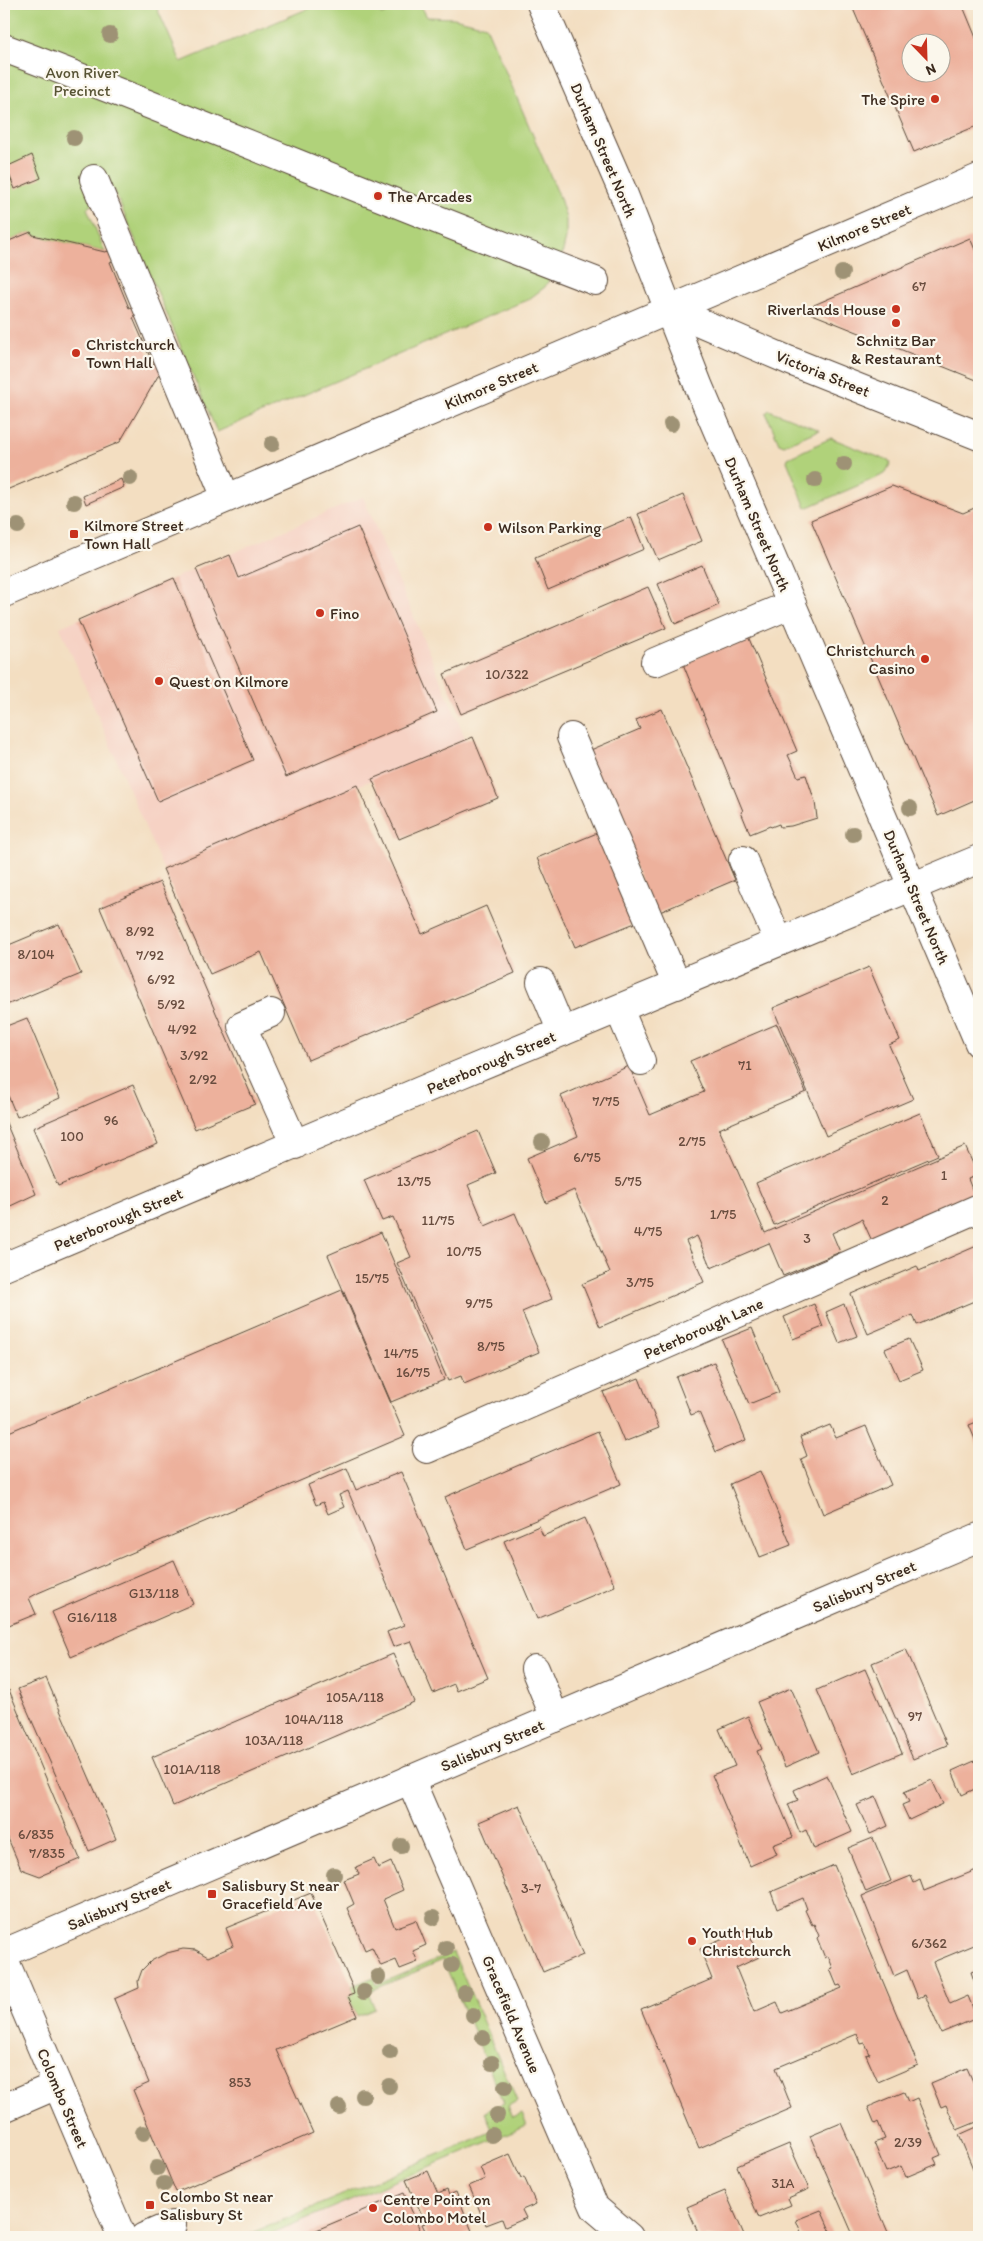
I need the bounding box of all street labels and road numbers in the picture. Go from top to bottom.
street label: Durham Street North [567,80,641,221]
street label: Kilmore Street [815,199,914,256]
street label: Victoria Street [773,346,873,401]
street label: Kilmore Street [442,357,541,414]
street label: Durham Street North [721,454,795,595]
street label: Durham Street North [880,827,954,968]
street label: Peterborough Street [424,1027,559,1098]
street label: Peterborough Street [51,1184,186,1255]
street label: Peterborough Lane [640,1294,766,1363]
street label: Salisbury Street [810,1556,919,1617]
street label: Salisbury Street [438,1715,547,1776]
street label: Salisbury Street [65,1874,174,1935]
street label: Gracefield Avenue [478,1952,545,2076]
street label: Colombo Street [33,2046,92,2151]

